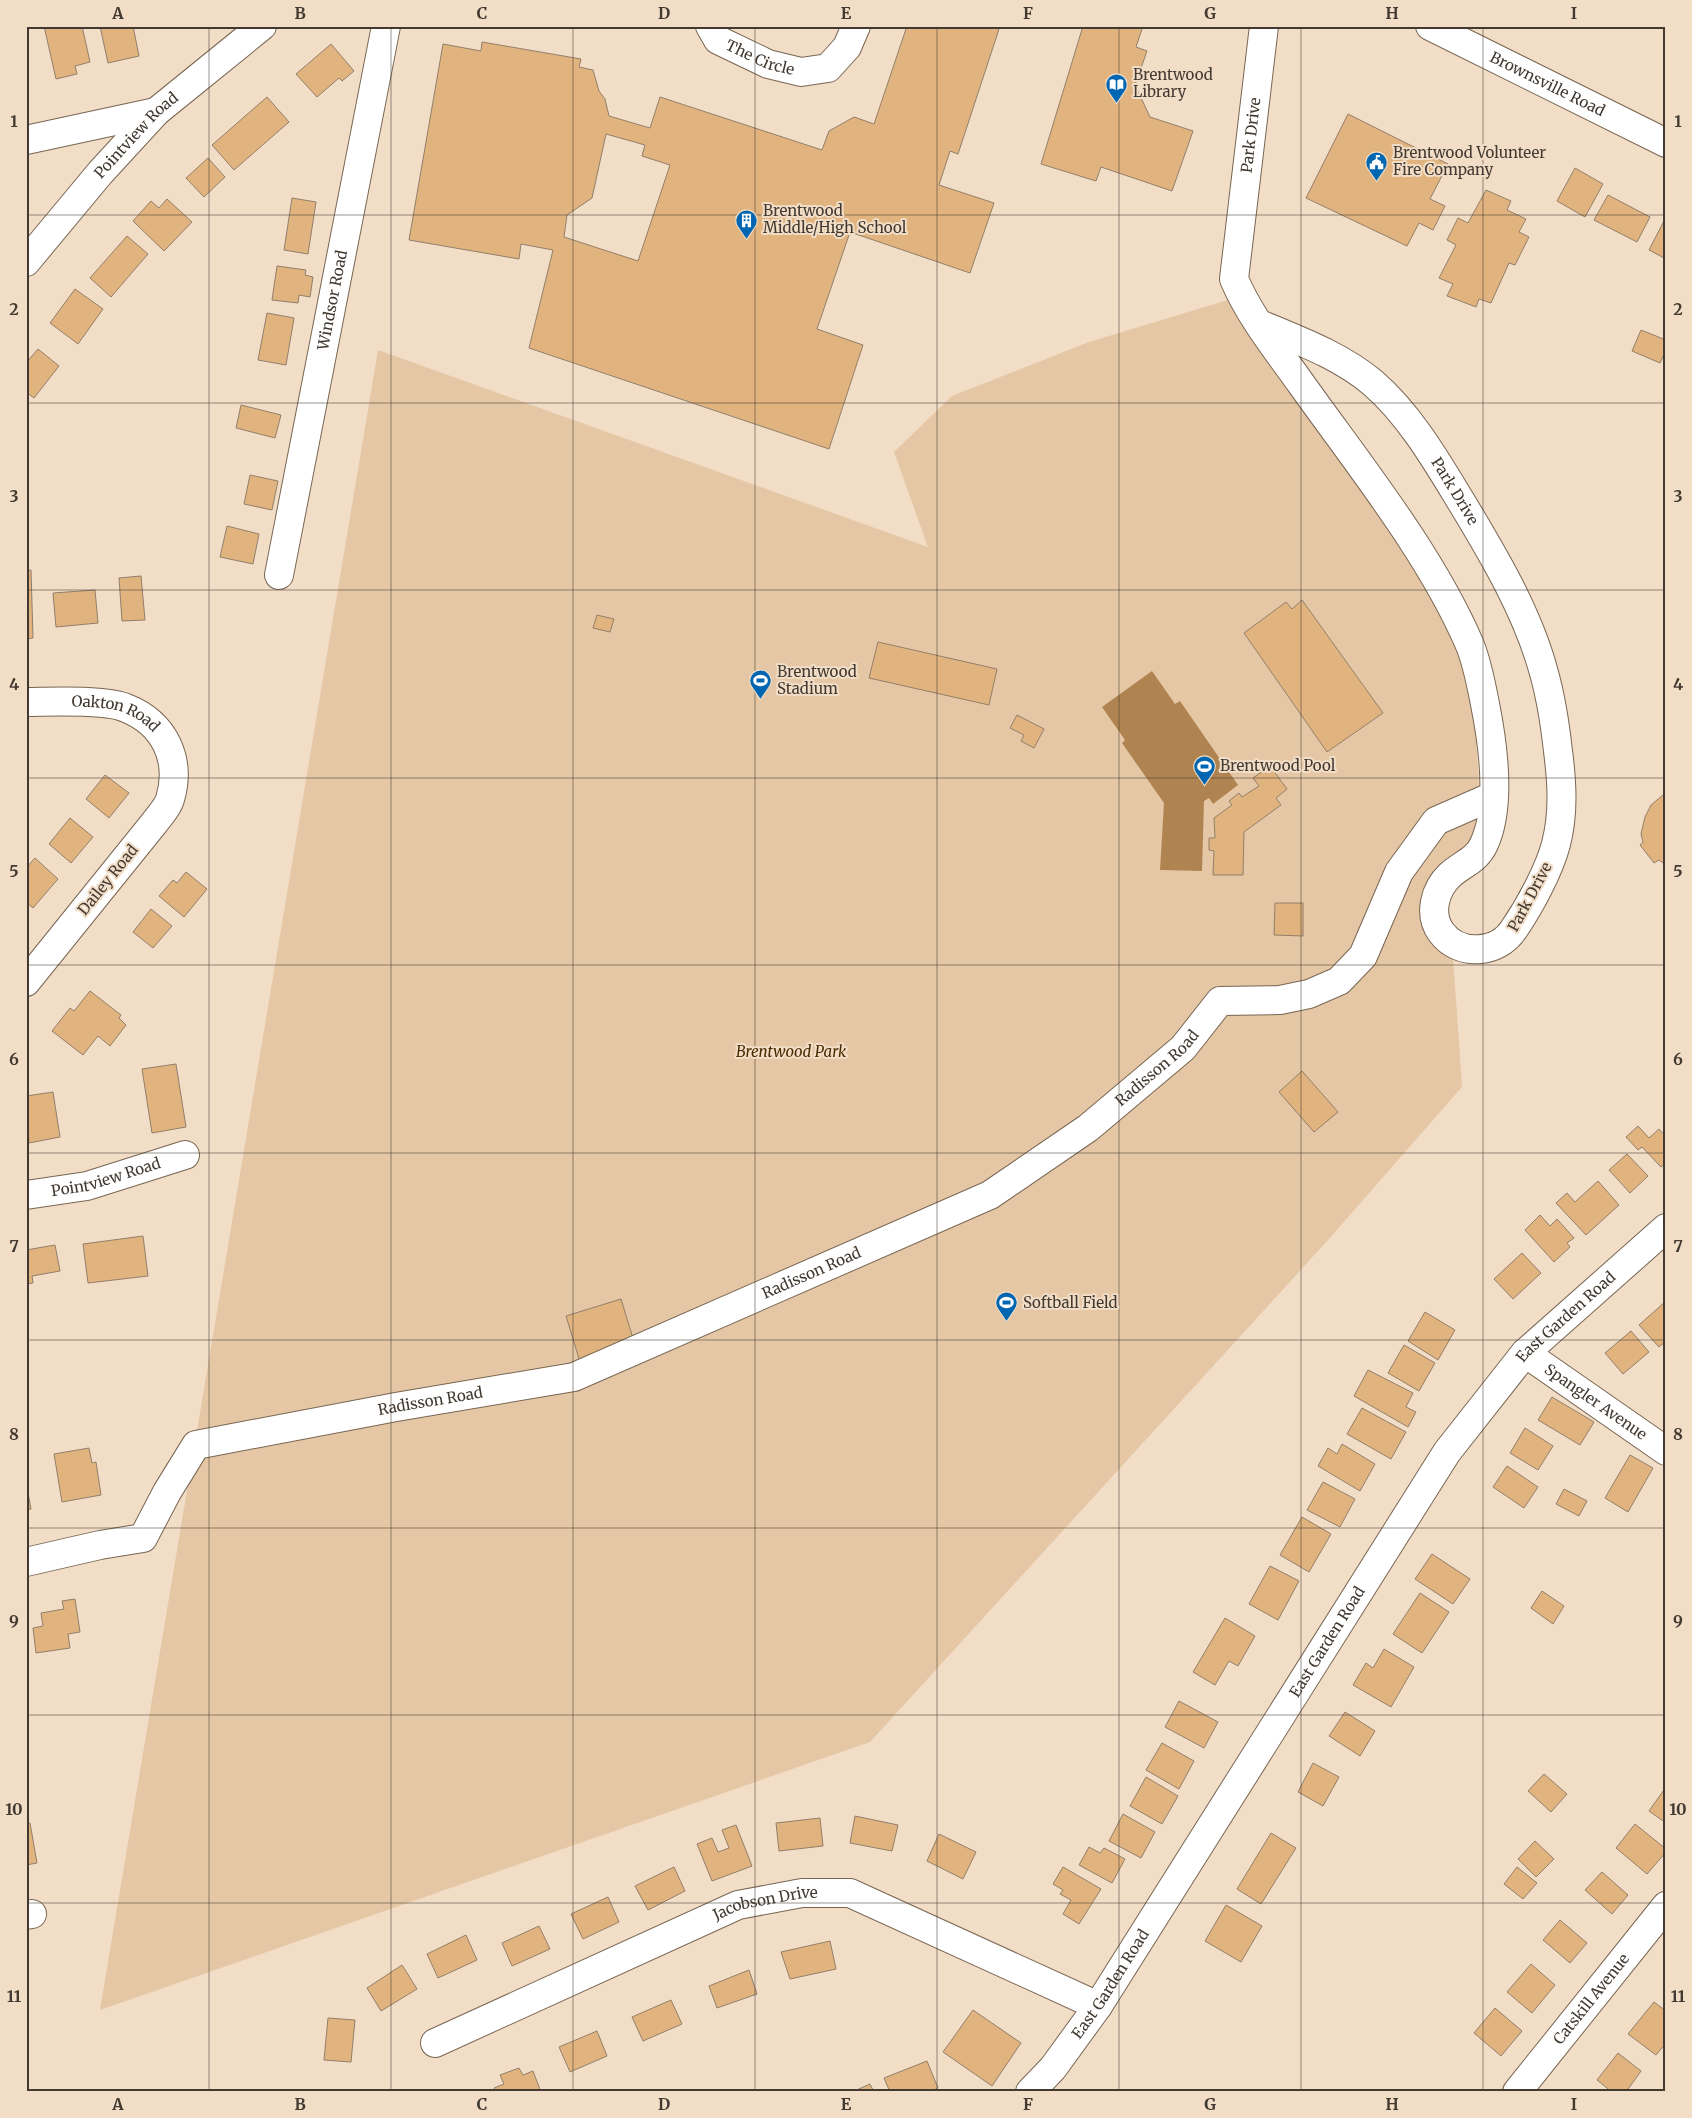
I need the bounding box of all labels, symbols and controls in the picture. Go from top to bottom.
text: A [111,3,124,23]
text: B [294,3,306,23]
text: C [477,3,487,23]
text: D [658,3,670,23]
text: E [841,3,852,23]
text: F [1023,3,1033,23]
text: G [1204,3,1216,23]
text: H [1385,3,1399,23]
text: I [1571,3,1577,23]
street label: The Circle [723,35,796,79]
street label: Brownsville Road [1487,47,1608,120]
place label: Brentwood Library [1133,65,1213,101]
library icon: Brentwood Library [1105,72,1129,103]
street label: Pointview Road [90,88,182,182]
street label: Park Drive [1237,96,1264,174]
text: 1 [10,111,18,131]
text: 1 [1674,111,1682,131]
place label: Brentwood Volunteer Fire Company [1393,143,1546,179]
public building icon: Brentwood Volunteer Fire Company [1365,150,1389,181]
place label: Brentwood Middle/High School [763,201,907,237]
building icon: Brentwood Middle/High School [735,208,759,239]
street label: Windsor Road [313,248,351,353]
text: 2 [9,299,19,319]
text: 2 [1673,299,1683,319]
street label: Park Drive [1427,454,1483,528]
text: 3 [9,486,19,506]
text: 3 [1673,486,1683,506]
place label: Brentwood Stadium [777,662,857,698]
sports icon: Brentwood Stadium [749,669,773,700]
text: 4 [9,674,19,694]
text: 4 [1673,674,1683,694]
street label: Oakton Road [71,692,164,735]
sports icon: Brentwood Pool [1192,754,1216,785]
place label: Brentwood Pool [1220,756,1336,775]
street label: Dailey Road [73,841,142,919]
street label: Park Drive [1503,859,1556,935]
text: 5 [9,861,19,881]
text: 5 [1673,861,1683,881]
street label: Radisson Road [1111,1026,1203,1110]
park label: Brentwood Park [736,1042,847,1061]
text: 6 [9,1049,19,1069]
text: 6 [1673,1049,1683,1069]
street label: Pointview Road [50,1153,163,1200]
text: 7 [9,1236,19,1256]
text: 7 [1673,1236,1683,1256]
street label: Radisson Road [759,1243,864,1303]
street label: East Garden Road [1511,1267,1619,1366]
sports icon: Softball Field [995,1291,1019,1322]
place label: Softball Field [1023,1293,1118,1312]
street label: Spangler Avenue [1541,1360,1651,1444]
street label: Radisson Road [376,1383,484,1419]
text: 8 [9,1424,19,1444]
text: 8 [1673,1424,1683,1444]
street label: East Garden Road [1285,1583,1369,1701]
text: 9 [9,1611,19,1631]
text: 9 [1673,1611,1683,1631]
text: 10 [5,1799,23,1819]
text: 10 [1669,1799,1687,1819]
street label: Jacobson Drive [709,1883,818,1925]
street label: East Garden Road [1067,1926,1153,2042]
street label: Catskill Avenue [1549,1949,1633,2048]
text: 11 [7,1986,22,2006]
text: 11 [1671,1986,1686,2006]
text: A [111,2094,124,2114]
text: B [294,2094,306,2114]
text: C [477,2094,487,2114]
text: D [658,2094,670,2114]
text: E [841,2094,852,2114]
text: F [1023,2094,1033,2114]
text: G [1204,2094,1216,2114]
text: H [1385,2094,1399,2114]
text: I [1571,2094,1577,2114]

